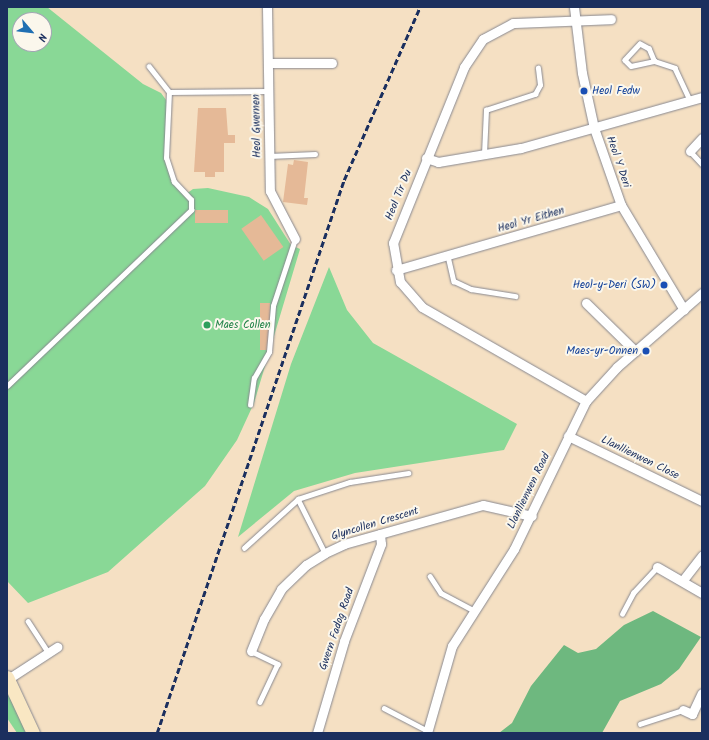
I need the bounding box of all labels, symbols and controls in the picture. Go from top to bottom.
north arrow [12,12,52,52]
text: N [32,30,51,44]
place label: Heol Fedw [592,84,640,98]
marker: Heol Fedw [579,86,589,96]
street label: Heol Gwernen [250,94,264,158]
street label: Heol Y Deri [603,135,633,189]
street label: Heol Tir Du [383,168,415,222]
street label: Heol Yr Eithen [496,204,566,236]
place label: Heol-y-Deri (SW) [573,278,656,292]
marker: Heol-y-Deri (SW) [659,280,669,290]
place label: Maes Collen [215,318,271,332]
marker: Maes Collen [202,320,212,330]
place label: Maes-yr-Onnen [566,344,638,358]
marker: Maes-yr-Onnen [641,346,651,356]
street label: Llanllienwen Close [599,433,681,483]
street label: Llanllienwen Road [505,451,553,531]
street label: Glyncollen Crescent [330,504,420,544]
street label: Gwern Fadog Road [317,586,357,672]

